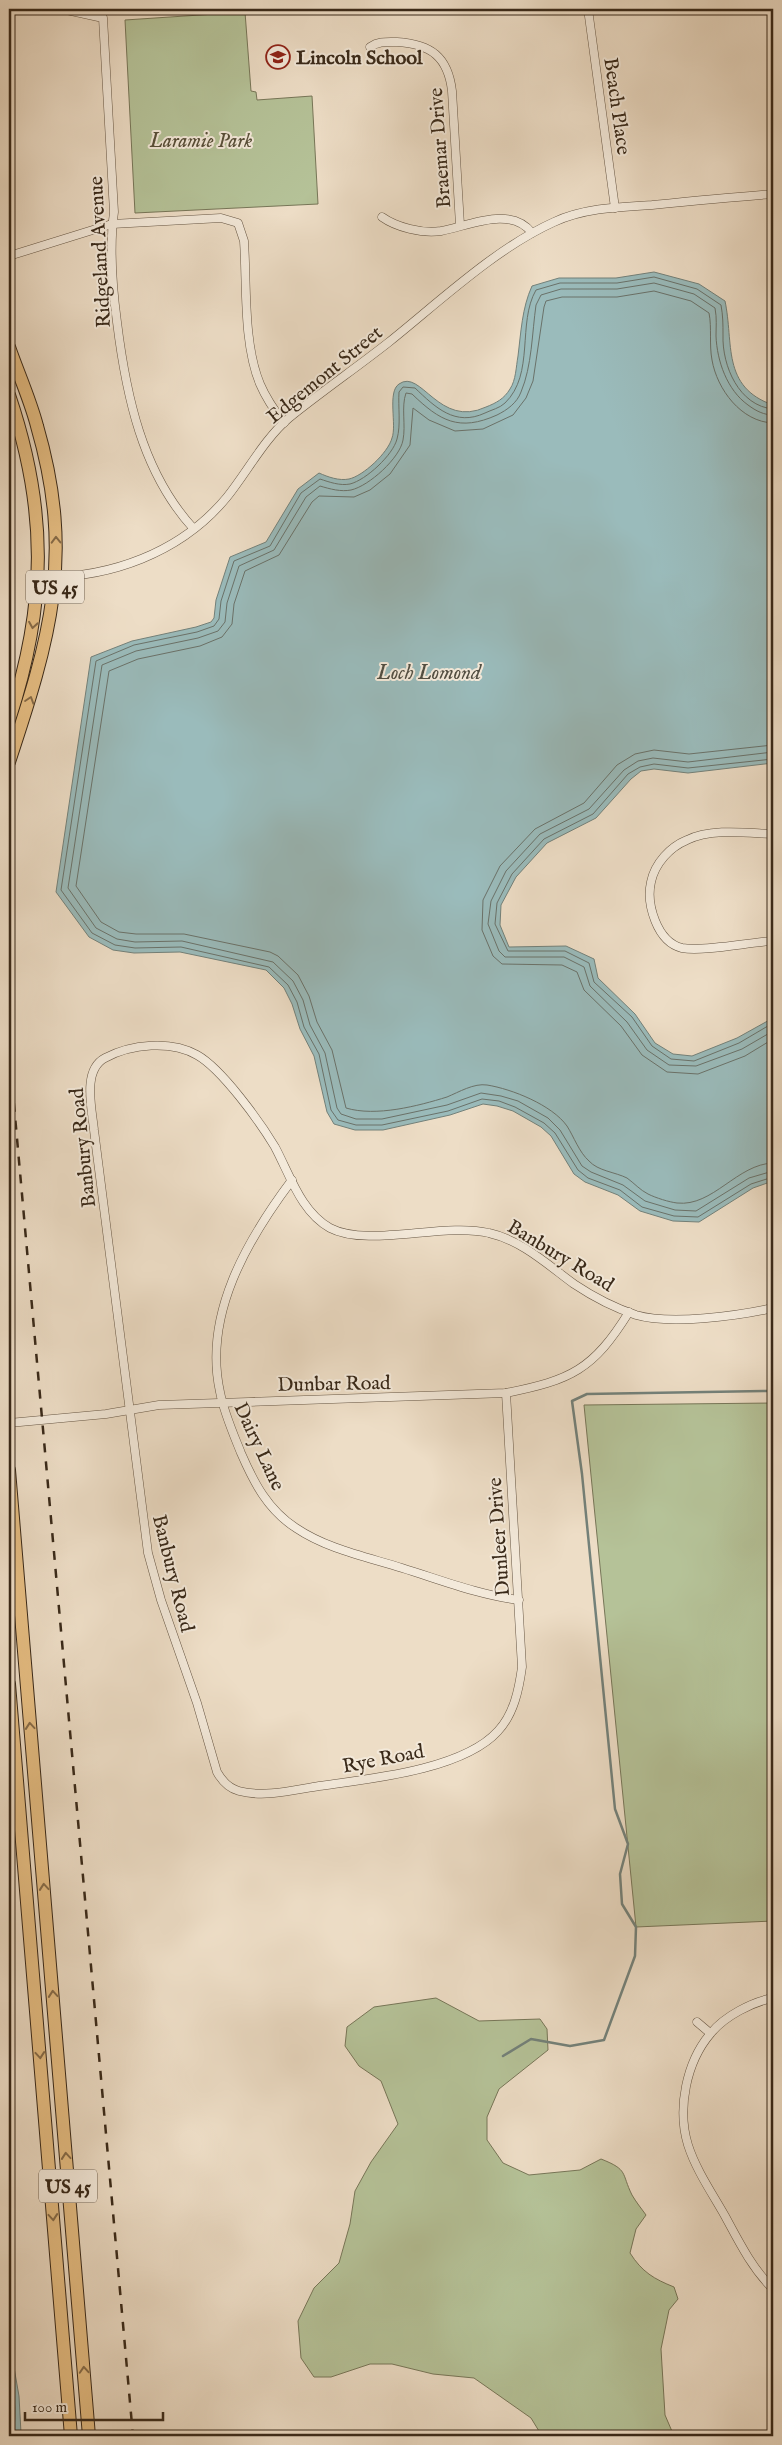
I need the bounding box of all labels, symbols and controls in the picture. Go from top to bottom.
school or university icon: Lincoln School [265,44,291,70]
place label: Lincoln School [296,46,423,71]
street label: Beach Place [597,56,636,157]
street label: Braemar Drive [424,87,457,209]
park label: Laramie Park [149,129,252,154]
street label: Ridgeland Avenue [84,175,117,328]
street label: Edgemont Street [262,321,388,430]
one-way arrow [51,536,62,544]
road number: US 45 [26,570,84,604]
one-way arrow [28,621,38,630]
water label: Loch Lomond [376,660,483,687]
one-way arrow [24,696,34,704]
street label: Banbury Road [65,1086,102,1209]
street label: Banbury Road [502,1215,618,1298]
street label: Dunbar Road [277,1371,391,1398]
street label: Dairy Lane [227,1399,290,1495]
street label: Dunleer Drive [483,1477,516,1597]
street label: Banbury Road [146,1512,199,1635]
one-way arrow [25,1721,36,1729]
street label: Rye Road [340,1739,427,1780]
one-way arrow [38,1883,49,1891]
one-way arrow [47,1990,58,1998]
one-way arrow [34,2052,45,2060]
one-way arrow [61,2152,72,2160]
road number: US 45 [39,2170,97,2202]
one-way arrow [48,2214,59,2222]
one-way arrow [78,2366,89,2374]
scale bar [25,2390,162,2422]
text: 100 m [32,2398,68,2417]

